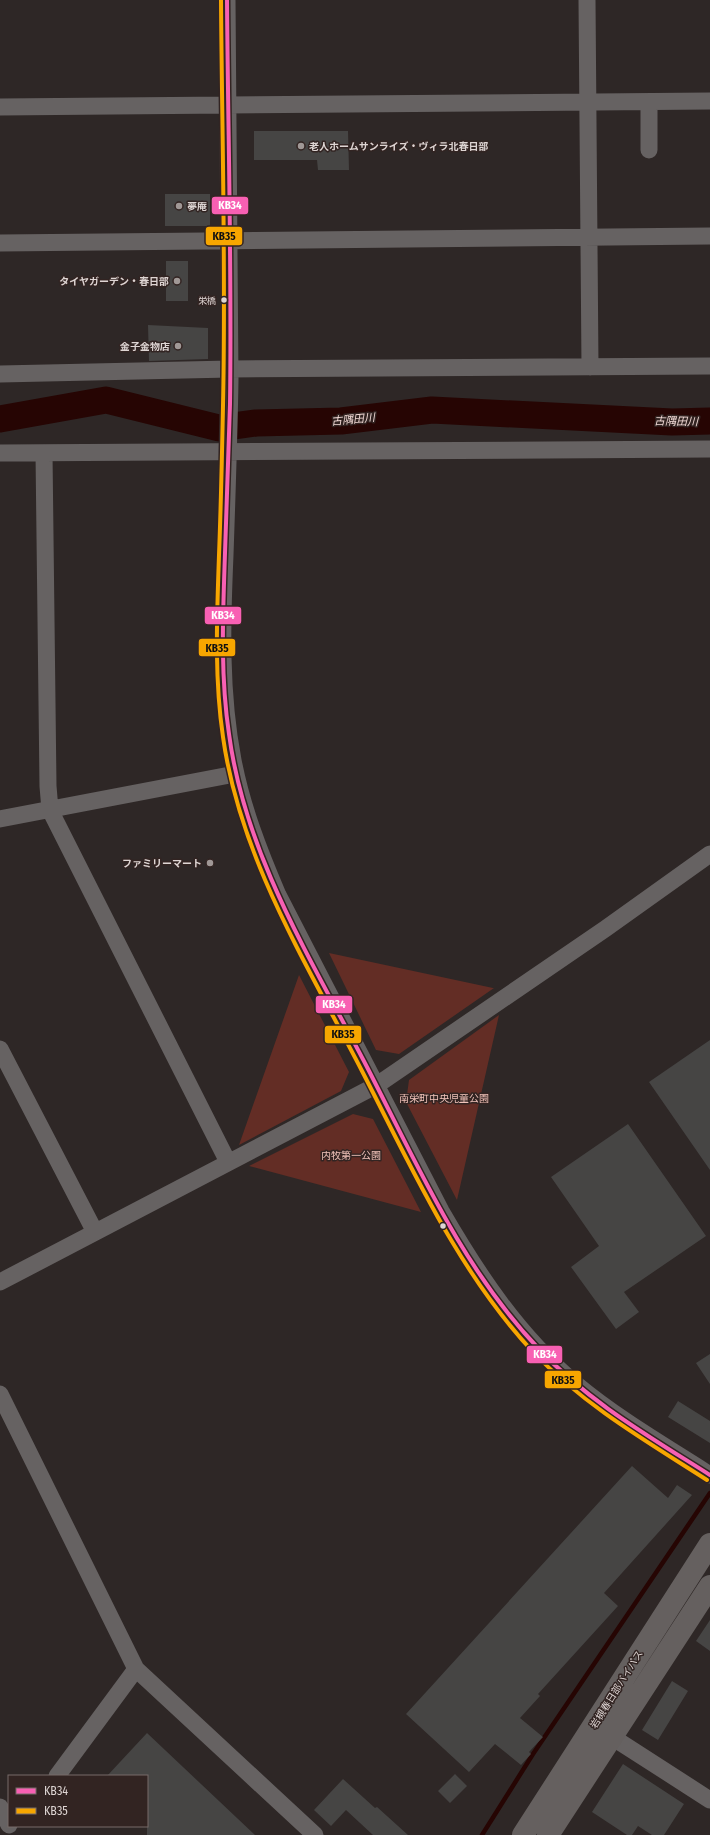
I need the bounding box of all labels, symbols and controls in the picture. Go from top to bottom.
marker: 老人ホームサンライズ・ヴィラ北春日部 [296,141,306,151]
place label: 老人ホームサンライズ・ヴィラ北春日部 [309,141,488,153]
line badge: KB34 [211,196,249,215]
text: KB34 [218,199,242,212]
marker: 夢庵 [174,201,184,211]
place label: 夢庵 [187,201,207,213]
line badge: KB35 [205,226,243,246]
text: KB35 [212,230,236,243]
place label: タイヤガーデン・春日部 [59,276,169,288]
marker: タイヤガーデン・春日部 [172,276,182,286]
marker: 栄橋 [219,295,229,305]
place label: 栄橋 [198,296,216,306]
place label: 金子金物店 [120,341,170,353]
marker: 金子金物店 [173,341,183,351]
water label: 古隅田川 [331,411,377,428]
water label: 古隅田川 [654,415,699,428]
line badge: KB34 [204,606,242,625]
text: KB34 [211,609,235,622]
line badge: KB35 [198,638,236,657]
text: KB35 [205,642,229,655]
place label: ファミリーマート [122,858,202,870]
marker: ファミリーマート [205,858,215,868]
line badge: KB34 [315,995,353,1014]
text: KB34 [322,998,346,1011]
line badge: KB35 [324,1025,362,1044]
text: KB35 [331,1028,355,1041]
park label: 南栄町中央児童公園 [399,1093,489,1105]
park label: 内牧第一公園 [321,1150,381,1162]
unlabelled marker [438,1221,448,1231]
line badge: KB34 [526,1345,563,1364]
text: KB34 [533,1348,557,1361]
line badge: KB35 [544,1370,582,1389]
text: KB35 [551,1374,575,1387]
street label: 岩槻春日部バイパス [588,1648,646,1731]
legend [8,1775,148,1827]
text: KB34 [44,1784,68,1798]
text: KB35 [44,1804,68,1818]

